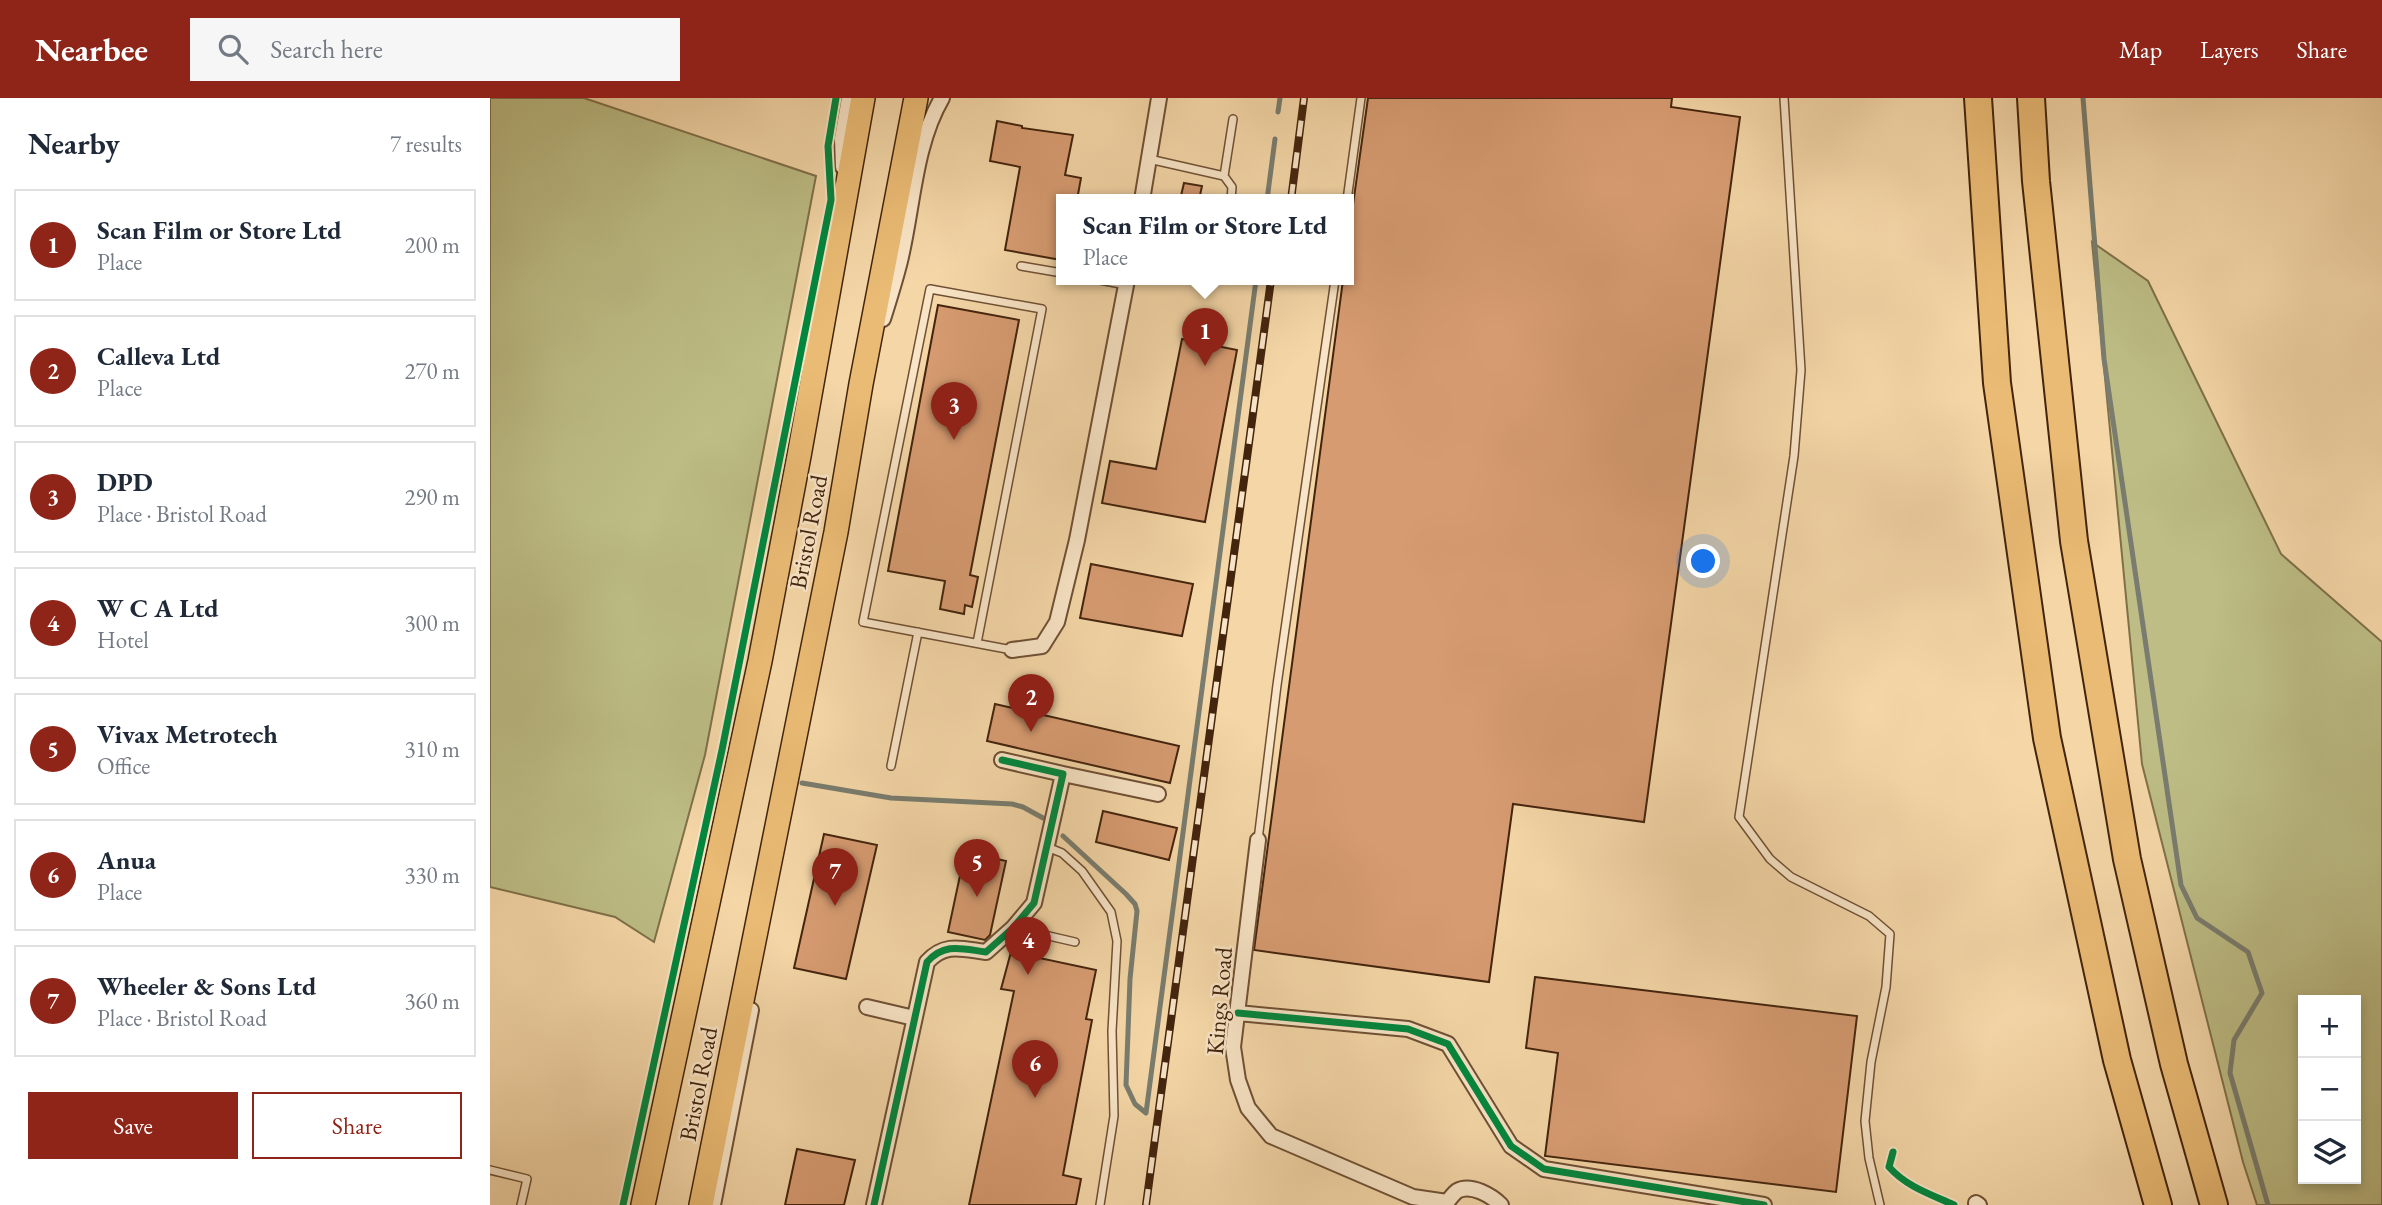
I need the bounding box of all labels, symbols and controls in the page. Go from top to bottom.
search box [190,18,680,81]
text: Nearbee [35,28,148,71]
icon: search [214,30,252,68]
text: Search here [270,32,383,66]
text: Map [2119,34,2162,65]
text: Layers [2200,34,2259,65]
text: Share [2297,34,2347,65]
text: Nearby [28,124,120,163]
text: 7 results [390,129,462,159]
popup [1056,194,1354,285]
text: Scan Film or Store Ltd [1083,208,1327,242]
text: Scan Film or Store Ltd [97,213,342,247]
text: 1 [47,230,59,260]
text: 200 m [404,230,460,260]
text: Place [1083,242,1128,272]
text: Place [97,247,142,277]
pin: 1 [1182,308,1228,366]
text: Calleva Ltd [97,339,220,373]
text: 2 [47,356,59,386]
text: 270 m [404,356,460,386]
text: Place [97,373,142,403]
pin: 3 [931,382,977,440]
text: DPD [97,465,153,499]
street label: Bristol Road [782,471,834,592]
text: 3 [47,482,59,512]
text: 290 m [404,482,460,512]
text: Place · Bristol Road [97,499,267,529]
your location [1686,544,1720,578]
text: W C A Ltd [97,591,219,625]
text: 4 [47,608,59,638]
text: 300 m [404,608,460,638]
text: Hotel [97,625,149,655]
pin: 2 [1008,674,1054,732]
text: Vivax Metrotech [97,717,278,751]
text: 5 [47,734,59,764]
text: 310 m [404,734,460,764]
text: Office [97,751,150,781]
pin: 5 [954,839,1000,897]
text: Anua [97,843,156,877]
pin: 7 [812,848,858,906]
text: 6 [47,860,59,890]
text: 330 m [404,860,460,890]
text: Place [97,877,142,907]
pin: 4 [1005,917,1051,975]
street label: Kings Road [1199,945,1239,1056]
text: Wheeler & Sons Ltd [97,969,316,1003]
text: 7 [47,986,59,1016]
text: 360 m [404,986,460,1016]
map controls [2298,995,2361,1184]
button: + [2298,995,2361,1058]
text: Place · Bristol Road [97,1003,267,1033]
street label: Bristol Road [672,1023,724,1144]
pin: 6 [1012,1040,1058,1098]
button: − [2298,1058,2361,1121]
button: Save [28,1092,238,1159]
button: Share [252,1092,462,1159]
button: layers [2298,1121,2361,1184]

